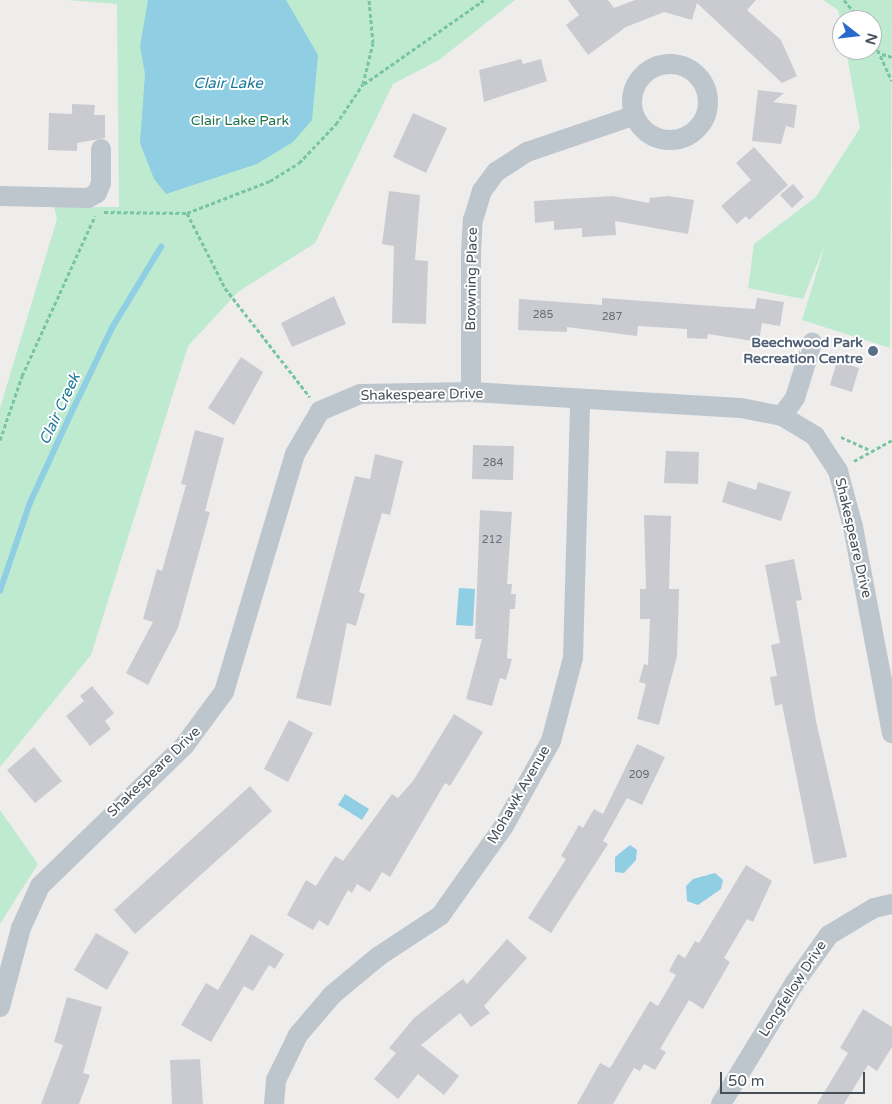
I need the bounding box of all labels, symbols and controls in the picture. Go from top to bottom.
north arrow [832,10,882,60]
text: N [861,31,881,47]
water label: Clair Lake [193,75,263,93]
park label: Clair Lake Park [191,113,289,129]
street label: Browning Place [463,227,481,331]
house number: 285 [533,308,553,322]
house number: 287 [602,310,622,324]
place label: Beechwood Park Recreation Centre [743,335,863,368]
marker: Beechwood Park Recreation Centre [867,345,879,357]
water label: Clair Creek [36,370,84,448]
street label: Shakespeare Drive [360,386,484,404]
house number: 284 [483,456,503,470]
street label: Shakespeare Drive [831,476,875,600]
house number: 212 [482,533,502,547]
street label: Shakespeare Drive [104,723,204,821]
street label: Mohawk Avenue [484,743,554,847]
house number: 209 [629,768,649,782]
street label: Longfellow Drive [756,938,830,1040]
scale bar [722,1062,867,1094]
text: 50 m [728,1072,765,1090]

